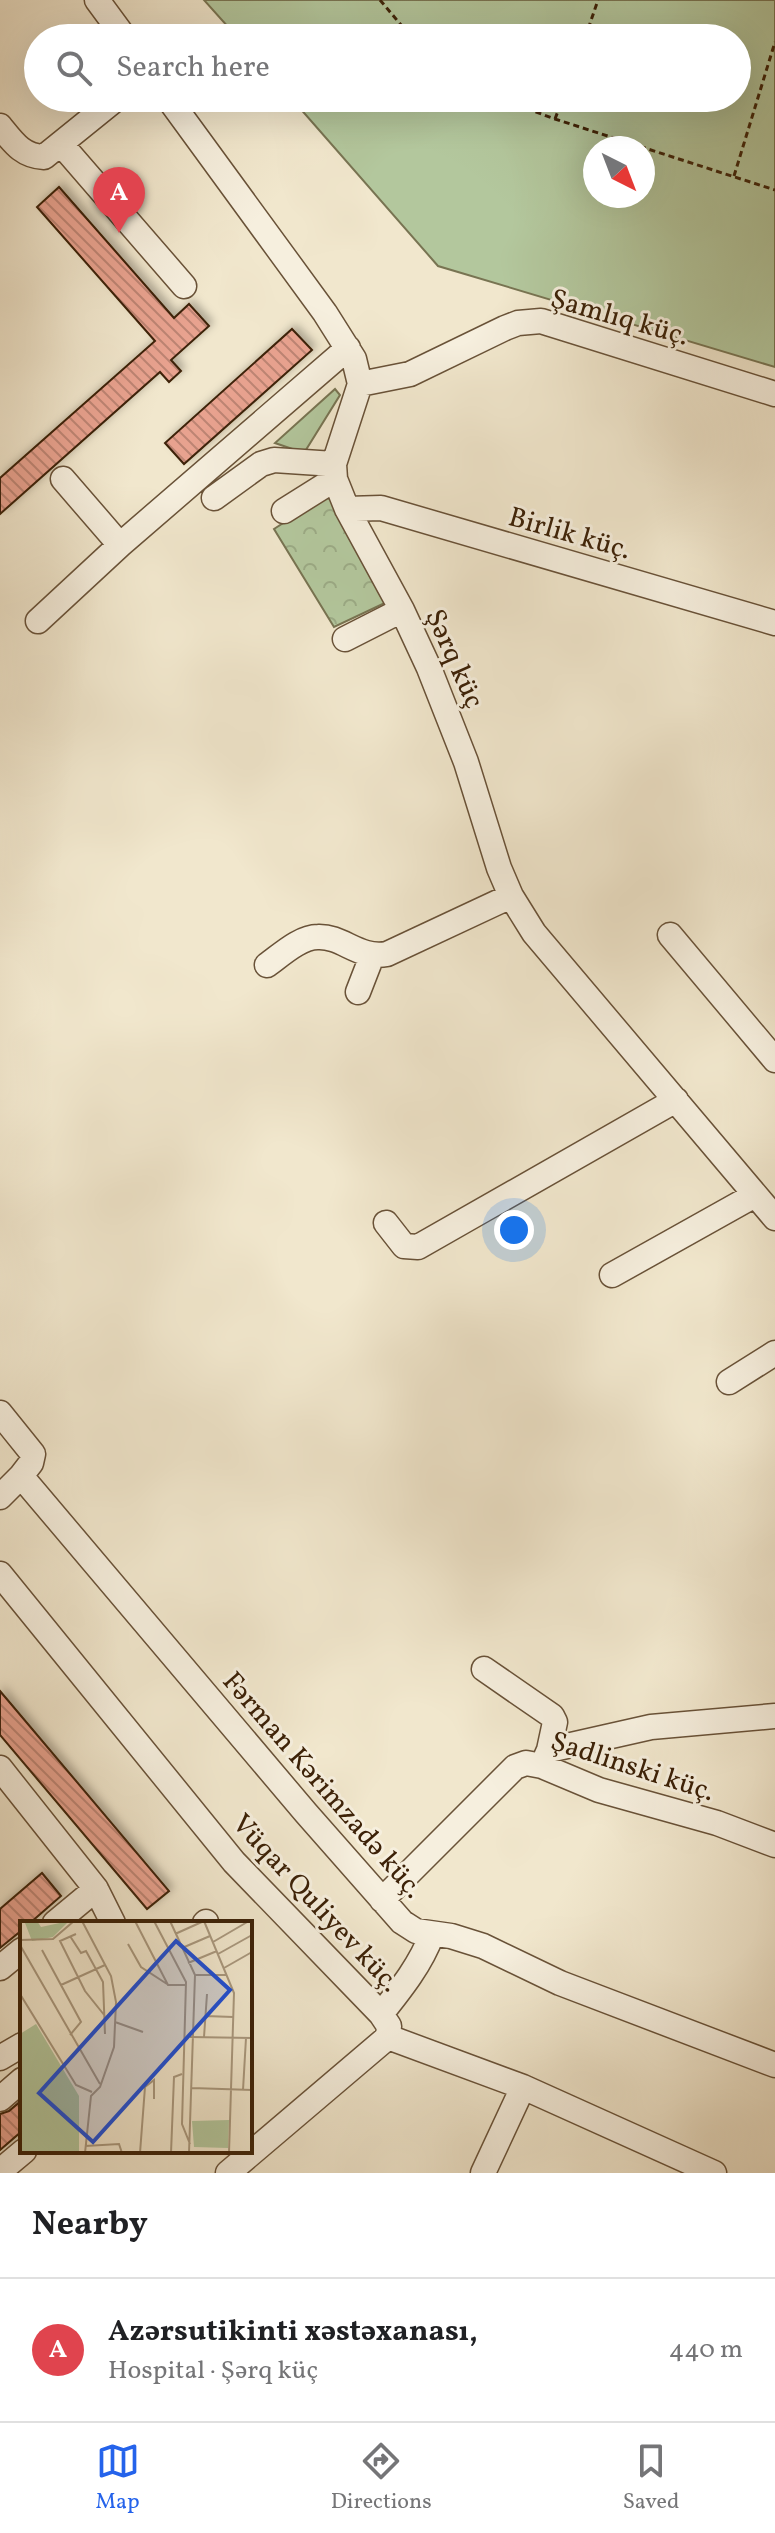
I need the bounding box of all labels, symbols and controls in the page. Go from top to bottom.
search box [24,24,751,112]
icon: search [52,46,96,90]
text: Search here [116,47,270,89]
north arrow [583,136,655,208]
pin: A [93,167,145,233]
street label: Şamlıq küç. [546,280,693,357]
street label: Birlik küç. [504,498,635,570]
street label: Şərq küç [415,603,493,715]
your location [494,1210,534,1250]
street label: Fərman Kərimzadə küç. [213,1664,432,1908]
street label: Şadlinski küç. [545,1723,719,1812]
street label: Vüqar Quliyev küç. [222,1806,408,2002]
inset map [20,1921,252,2153]
text: Nearby [32,2202,148,2249]
text: Azərsutikinti xəstəxanası, [108,2311,478,2353]
text: A [49,2332,67,2368]
text: 440 m [669,2332,743,2368]
text: Hospital · Şərq küç [108,2353,318,2389]
tab: Map [96,2439,140,2518]
tab: Directions [331,2439,432,2518]
tab: Saved [623,2439,679,2518]

